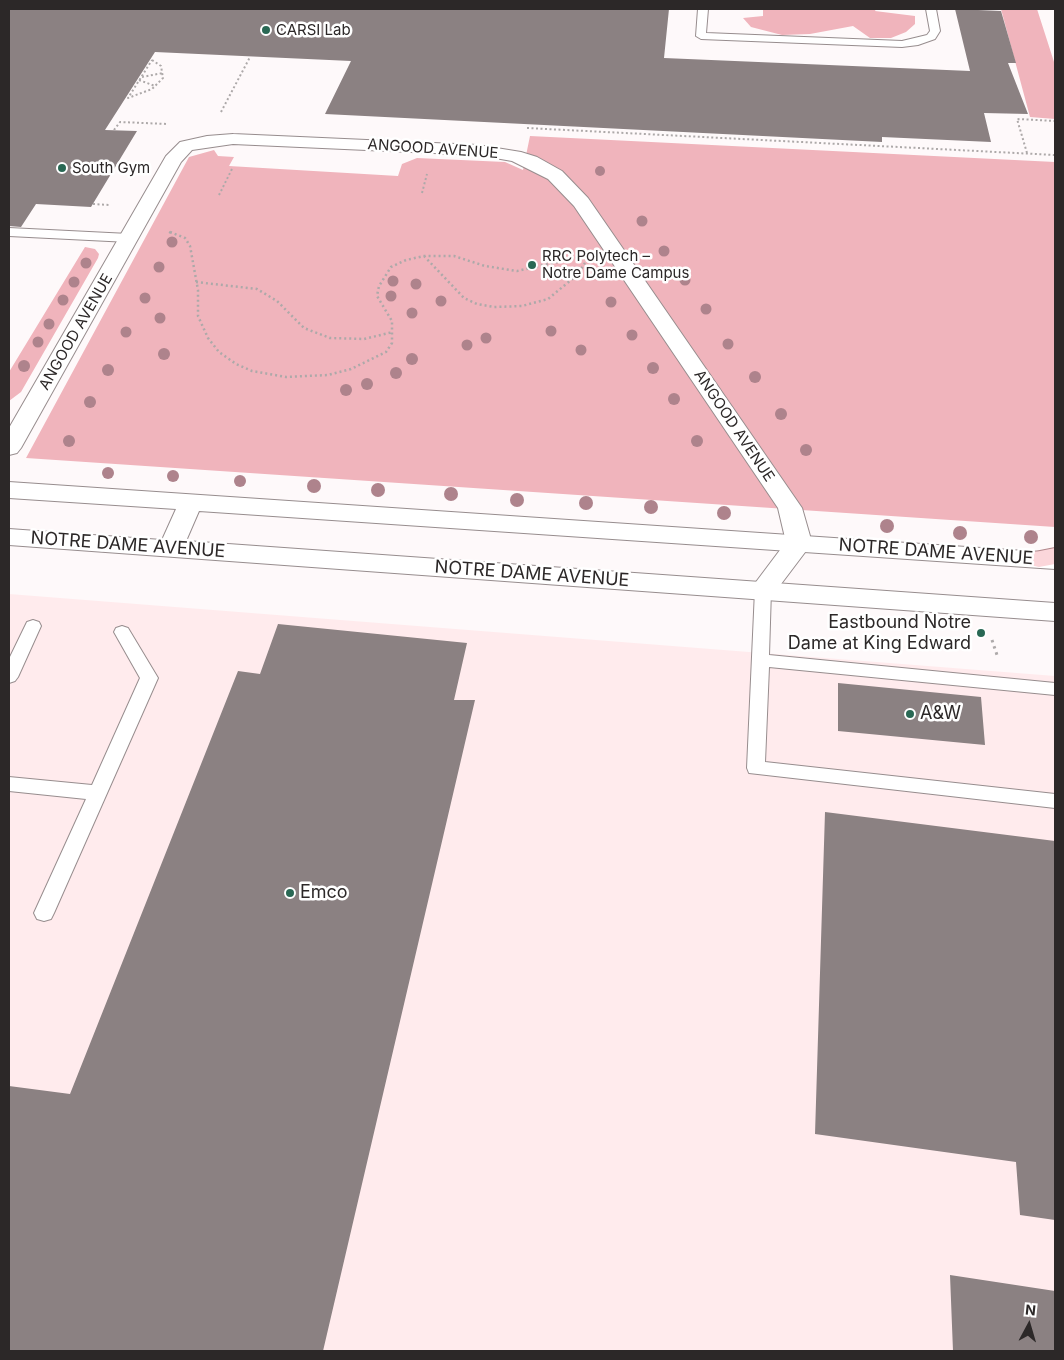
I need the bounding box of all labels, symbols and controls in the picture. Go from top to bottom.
place label: CARSI Lab [276,21,351,39]
marker: CARSI Lab [260,24,272,36]
street label: ANGOOD AVENUE [367,135,499,163]
place label: South Gym [72,159,150,177]
marker: South Gym [56,162,68,174]
place label: RRC Polytech – Notre Dame Campus [542,247,689,282]
marker: RRC Polytech – Notre Dame Campus [526,259,538,271]
street label: ANGOOD AVENUE [35,271,117,393]
street label: ANGOOD AVENUE [690,367,778,485]
street label: NOTRE DAME AVENUE [30,527,226,563]
street label: NOTRE DAME AVENUE [838,534,1034,570]
street label: NOTRE DAME AVENUE [434,556,630,592]
place label: Eastbound Notre Dame at King Edward [788,612,971,654]
marker: Eastbound Notre Dame at King Edward [975,627,987,639]
place label: A&W [920,703,961,725]
marker: A&W [904,708,916,720]
place label: Emco [300,882,348,904]
marker: Emco [284,887,296,899]
north arrow [1004,1300,1054,1350]
text: N [1024,1301,1037,1319]

